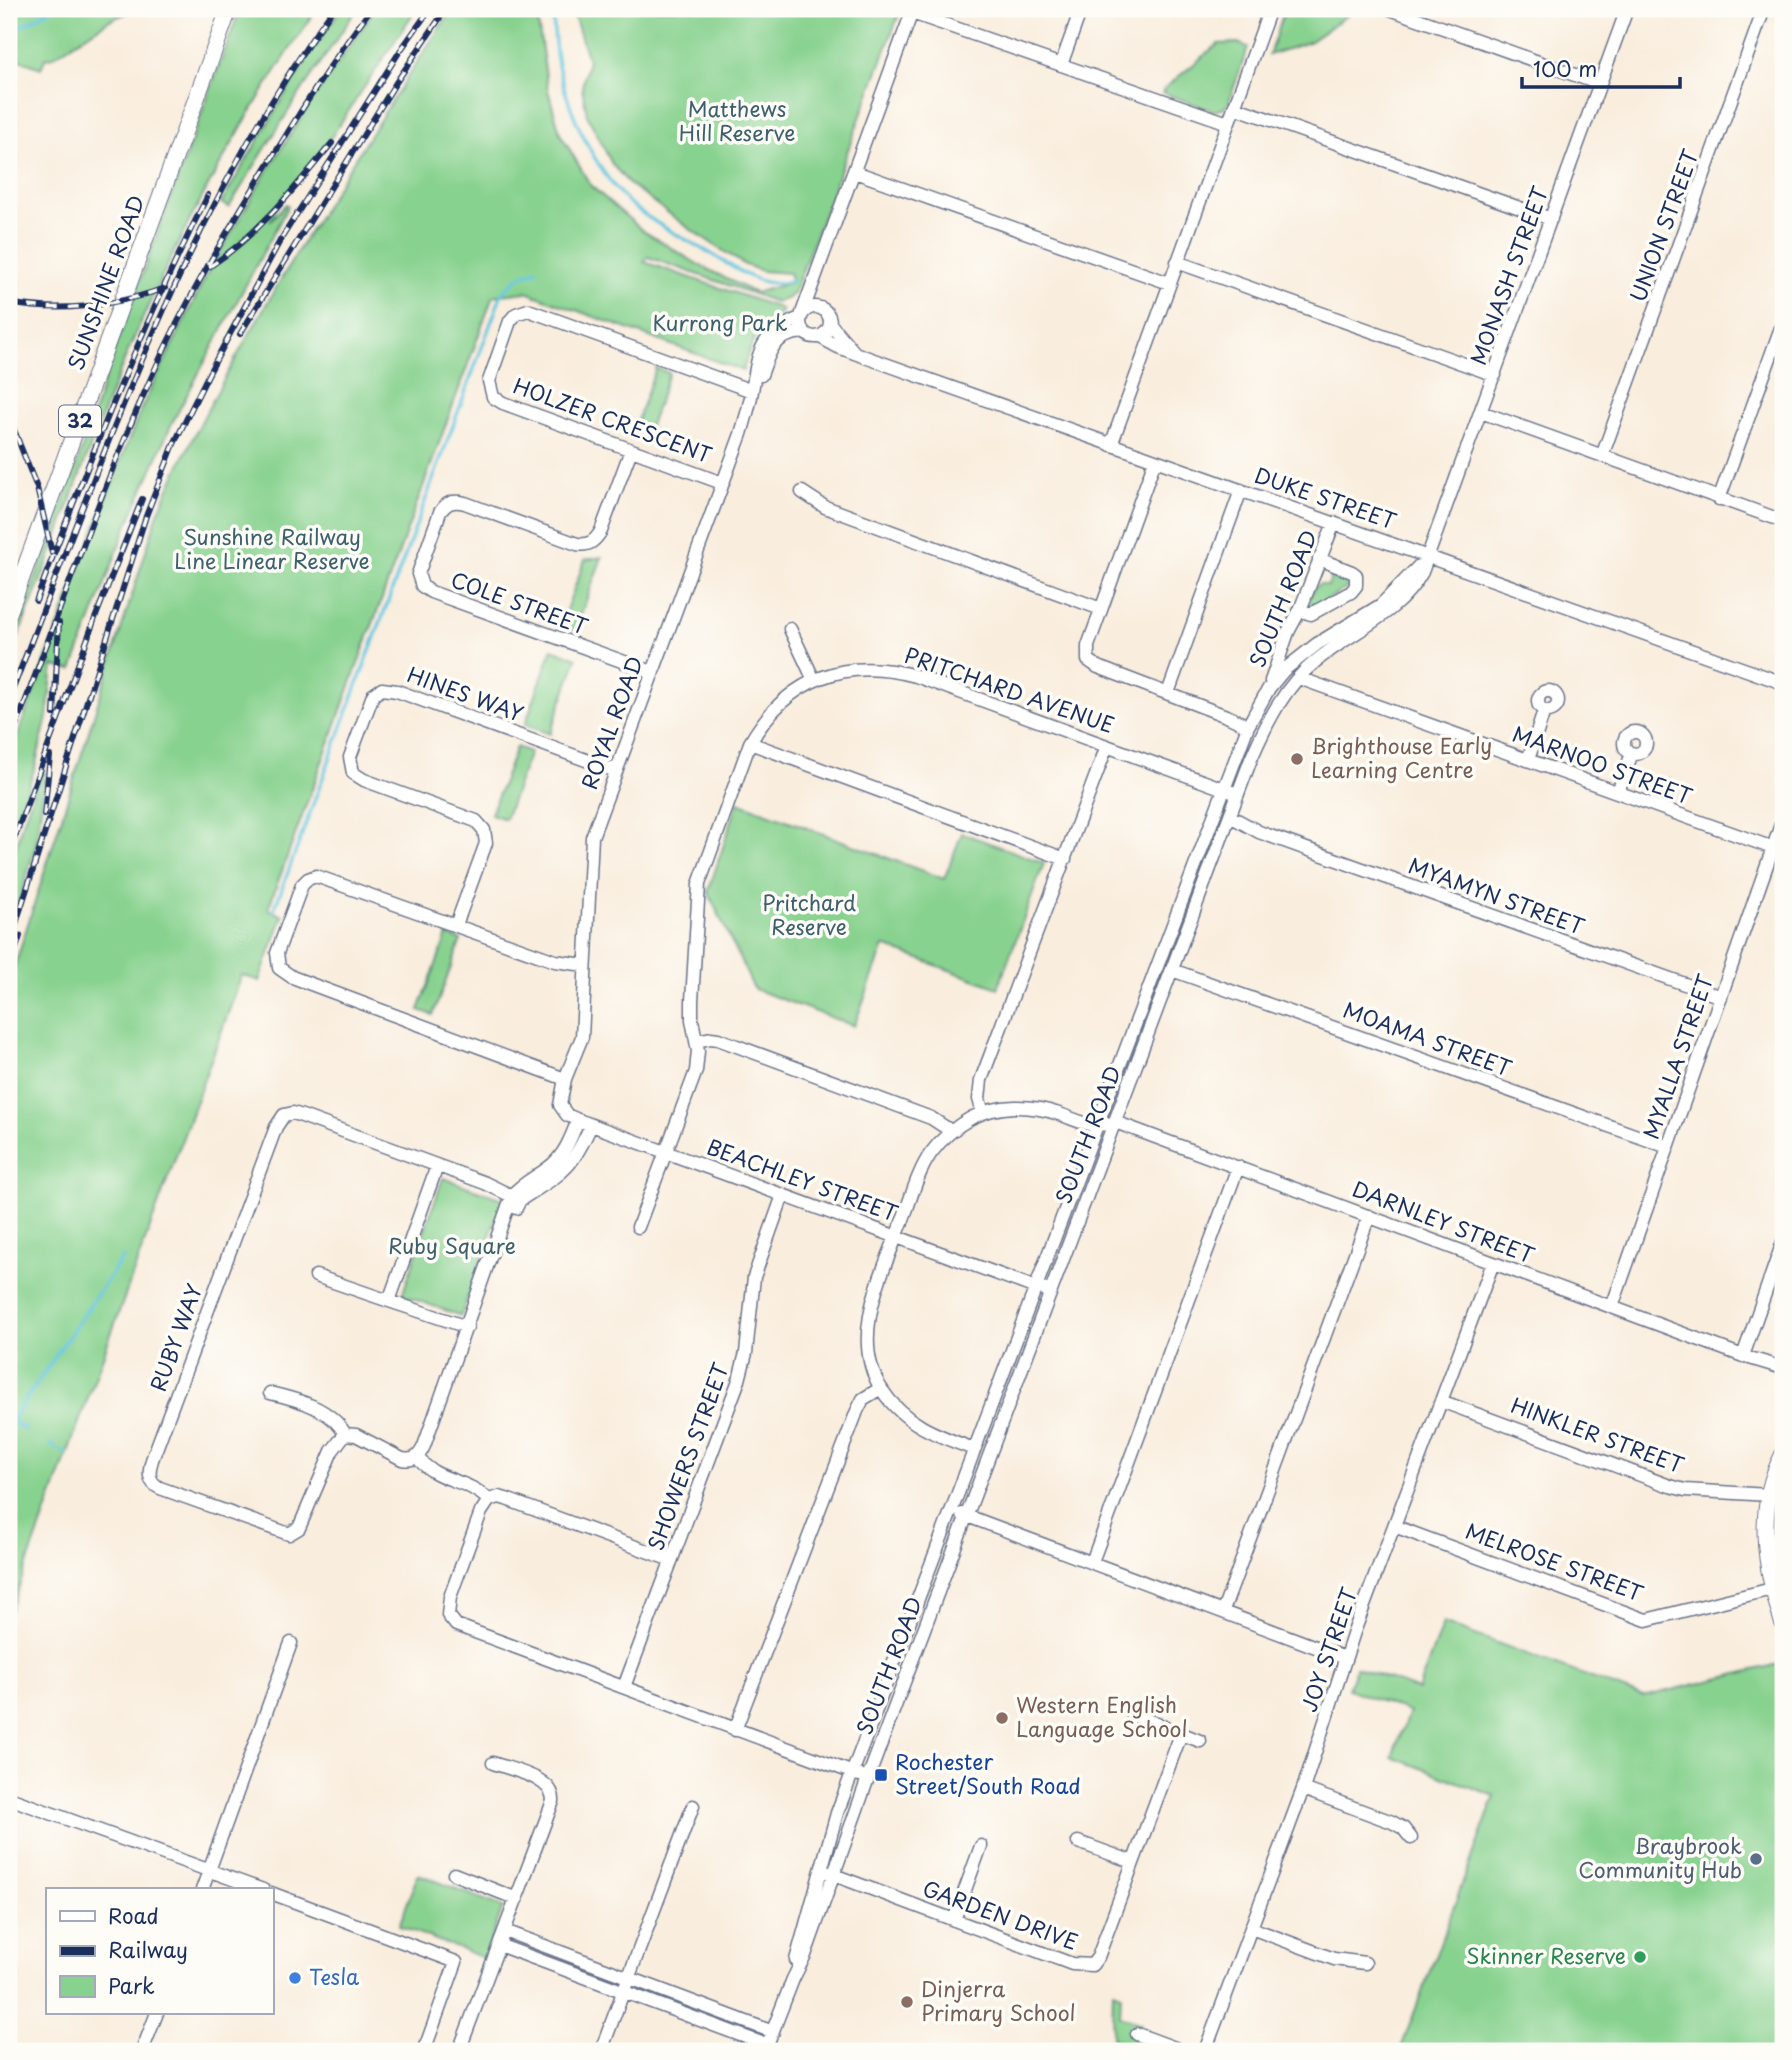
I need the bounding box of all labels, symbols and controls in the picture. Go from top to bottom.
scale bar [1522,46,1680,90]
text: 100 m [1533,52,1597,84]
park label: Matthews Hill Reserve [679,92,795,148]
street label: UNION STREET [1621,144,1706,306]
street label: MONASH STREET [1461,181,1555,369]
street label: SUNSHINE ROAD [59,190,152,374]
park label: Kurrong Park [652,306,788,338]
street label: HOLZER CRESCENT [509,368,716,470]
road number: 32 [59,406,101,436]
street label: DUKE STREET [1251,458,1401,536]
park label: Sunshine Railway Line Linear Reserve [174,520,370,576]
street label: SOUTH ROAD [1240,525,1324,672]
street label: COLE STREET [447,563,593,642]
street label: PRITCHARD AVENUE [900,638,1119,740]
street label: ROYAL ROAD [572,651,650,793]
street label: HINES WAY [403,657,529,729]
street label: MARNOO STREET [1508,717,1697,812]
place label: Brighthouse Early Learning Centre [1311,729,1492,785]
marker: Brighthouse Early Learning Centre [1289,751,1305,767]
street label: MYAMYN STREET [1404,848,1590,942]
park label: Pritchard Reserve [762,886,856,942]
street label: MYALLA STREET [1634,969,1721,1143]
street label: MOAMA STREET [1339,993,1517,1084]
street label: SOUTH ROAD [1046,1061,1128,1208]
street label: BEACHLEY STREET [703,1130,903,1229]
street label: DARNLEY STREET [1348,1172,1540,1271]
park label: Ruby Square [388,1229,516,1261]
street label: RUBY WAY [141,1279,210,1395]
street label: SHOWERS STREET [638,1358,736,1554]
street label: HINKLER STREET [1507,1388,1689,1480]
street label: MELROSE STREET [1461,1514,1649,1608]
street label: JOY STREET [1292,1582,1364,1716]
street label: SOUTH ROAD [847,1592,929,1739]
place label: Western English Language School [1016,1688,1188,1744]
marker: Western English Language School [994,1710,1010,1726]
place label: Rochester Street/South Road [895,1745,1081,1801]
marker: Rochester Street/South Road [873,1767,889,1783]
place label: Braybrook Community Hub [1578,1829,1742,1885]
marker: Braybrook Community Hub [1748,1851,1764,1867]
street label: GARDEN DRIVE [919,1871,1083,1957]
legend [46,1888,273,2014]
text: Road [108,1899,159,1931]
text: Railway [108,1933,188,1965]
place label: Skinner Reserve [1466,1939,1626,1971]
marker: Skinner Reserve [1632,1949,1648,1965]
place label: Tesla [309,1960,359,1992]
text: Park [108,1969,155,2001]
marker: Tesla [287,1970,303,1986]
place label: Dinjerra Primary School [921,1972,1076,2028]
marker: Dinjerra Primary School [899,1994,915,2010]

